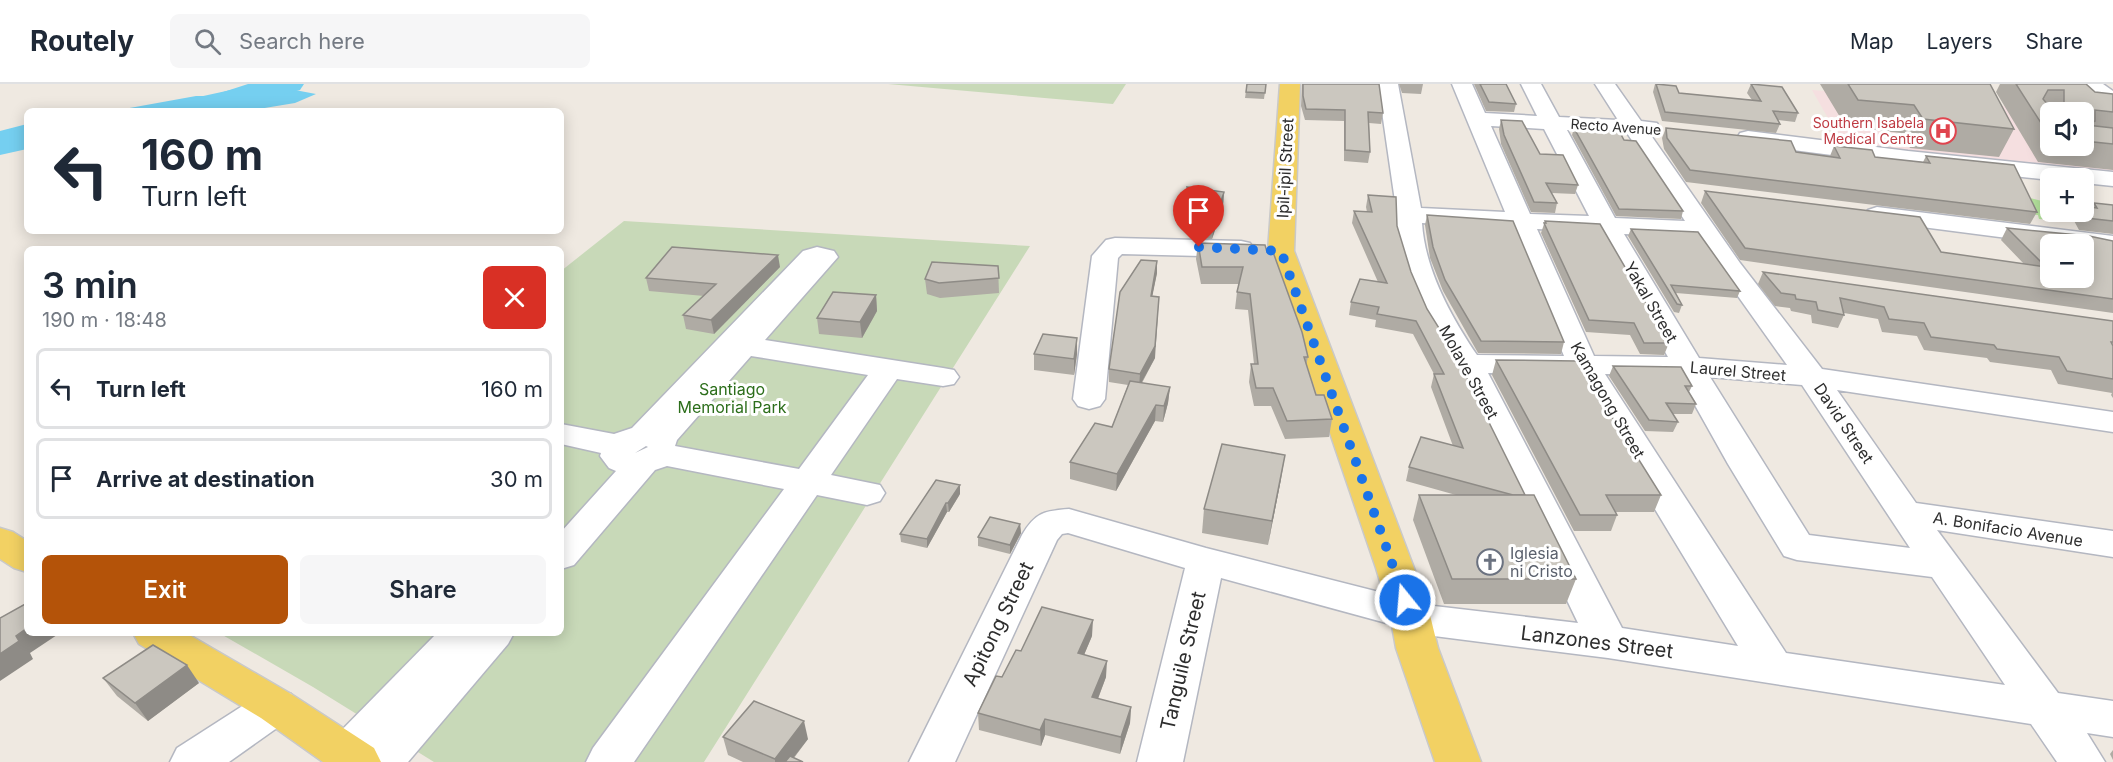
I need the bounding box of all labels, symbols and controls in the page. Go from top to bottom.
search box [170,14,590,68]
text: Routely [30,24,134,58]
icon: search [191,25,224,58]
text: Search here [239,28,365,54]
text: Map [1850,29,1894,54]
text: Layers [1927,29,1993,54]
text: Share [2026,29,2083,54]
map controls [2040,102,2094,288]
button: sound [2040,102,2094,156]
place label: Southern Isabela Medical Centre [1813,114,1924,147]
street label: Recto Avenue [1570,115,1662,138]
hospital icon: Southern Isabela Medical Centre [1928,116,1958,146]
street label: Ipil-ipil Street [1272,117,1298,219]
text: 160 m [141,129,263,180]
icon: left [42,132,120,210]
button: + [2040,168,2094,222]
text: Turn left [141,180,247,213]
pin [1173,185,1224,247]
icon: arrive [1182,194,1215,227]
button: − [2040,234,2094,288]
street label: Yakal Street [1620,258,1682,346]
text: 3 min [42,263,138,307]
button: close [483,266,546,329]
text: 190 m · 18:48 [42,308,167,332]
street label: Molave Street [1435,322,1503,422]
street label: Kamagong Street [1567,338,1649,462]
street label: Laurel Street [1689,357,1787,385]
icon: left [45,372,78,405]
text: Turn left [96,376,186,402]
text: 160 m [481,376,543,402]
park label: Santiago Memorial Park [677,379,787,417]
street label: David Street [1810,379,1878,467]
icon: arrive [45,462,78,495]
text: Arrive at destination [96,466,315,492]
text: 30 m [490,466,543,492]
street label: A. Bonifacio Avenue [1932,507,2084,551]
place label: Iglesia ni Cristo [1510,543,1573,581]
church icon: Iglesia ni Cristo [1475,547,1505,577]
button: Exit [42,555,288,624]
button: Share [300,555,546,624]
street label: Apitong Street [958,557,1039,690]
position arrow [1373,568,1437,632]
street label: Tanguile Street [1155,589,1211,733]
street label: Lanzones Street [1520,621,1675,663]

